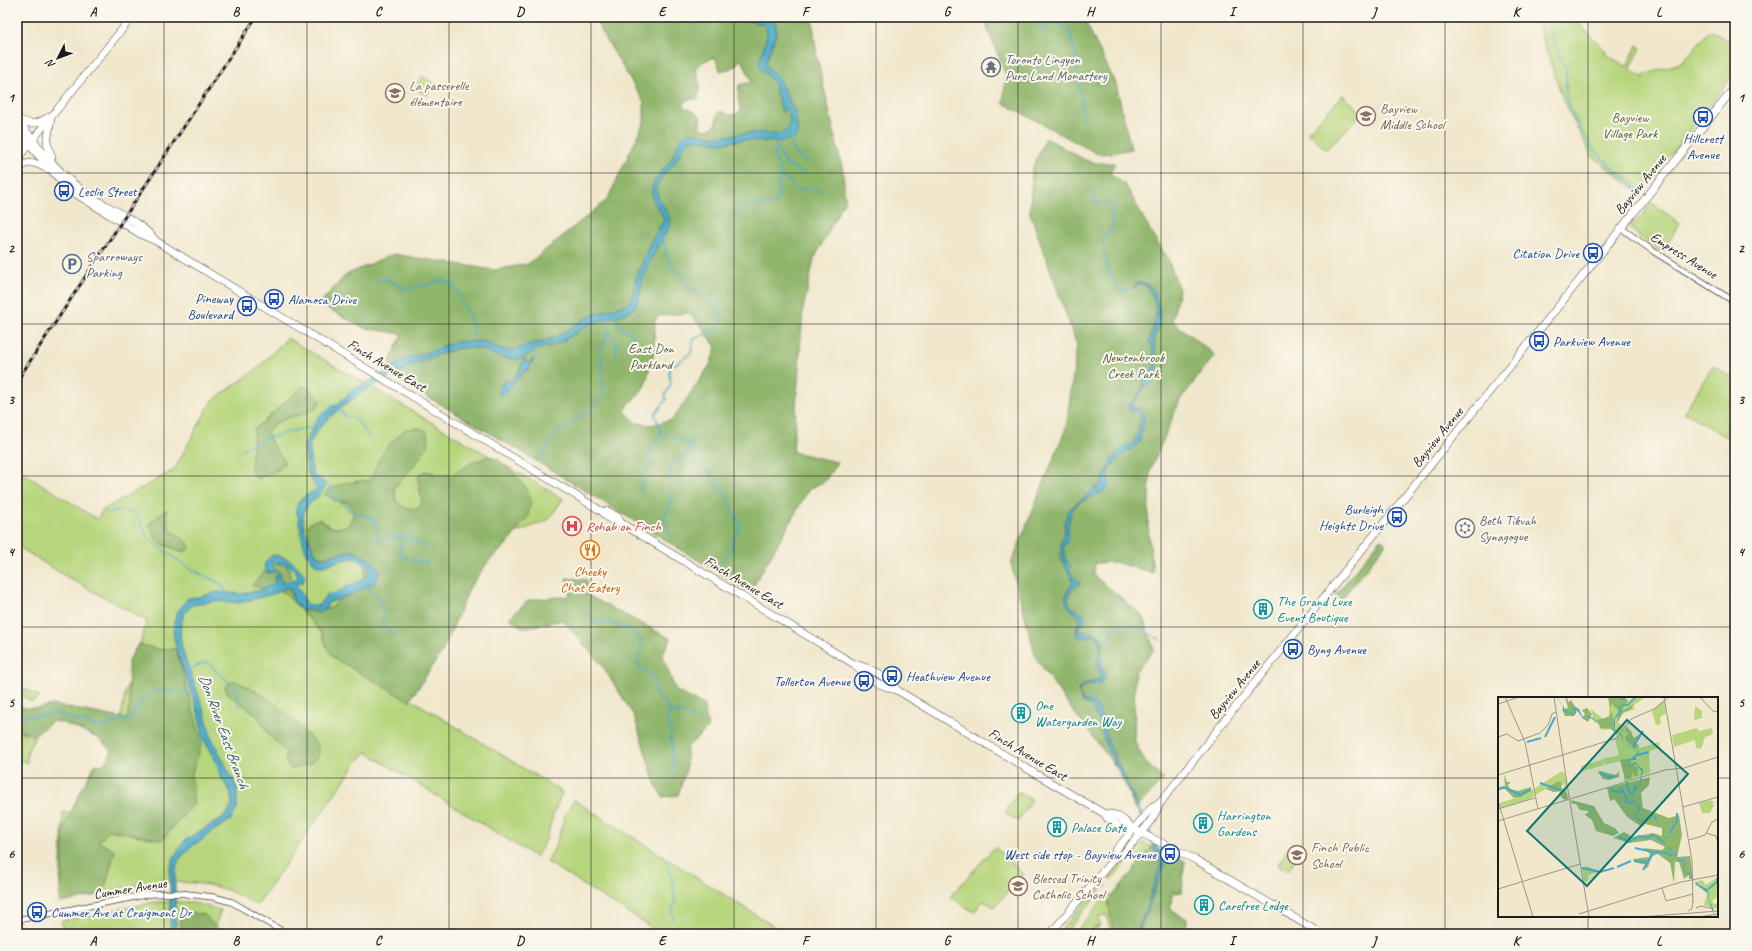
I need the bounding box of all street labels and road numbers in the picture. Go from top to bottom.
street label: Bayview Avenue [1611,150,1671,218]
street label: Empress Avenue [1647,228,1721,283]
street label: Finch Avenue East [344,335,430,396]
street label: Bayview Avenue [1408,403,1468,471]
street label: Finch Avenue East [701,552,787,613]
street label: Bayview Avenue [1205,655,1265,723]
street label: Finch Avenue East [985,724,1071,785]
street label: Cummer Avenue [93,874,169,903]

